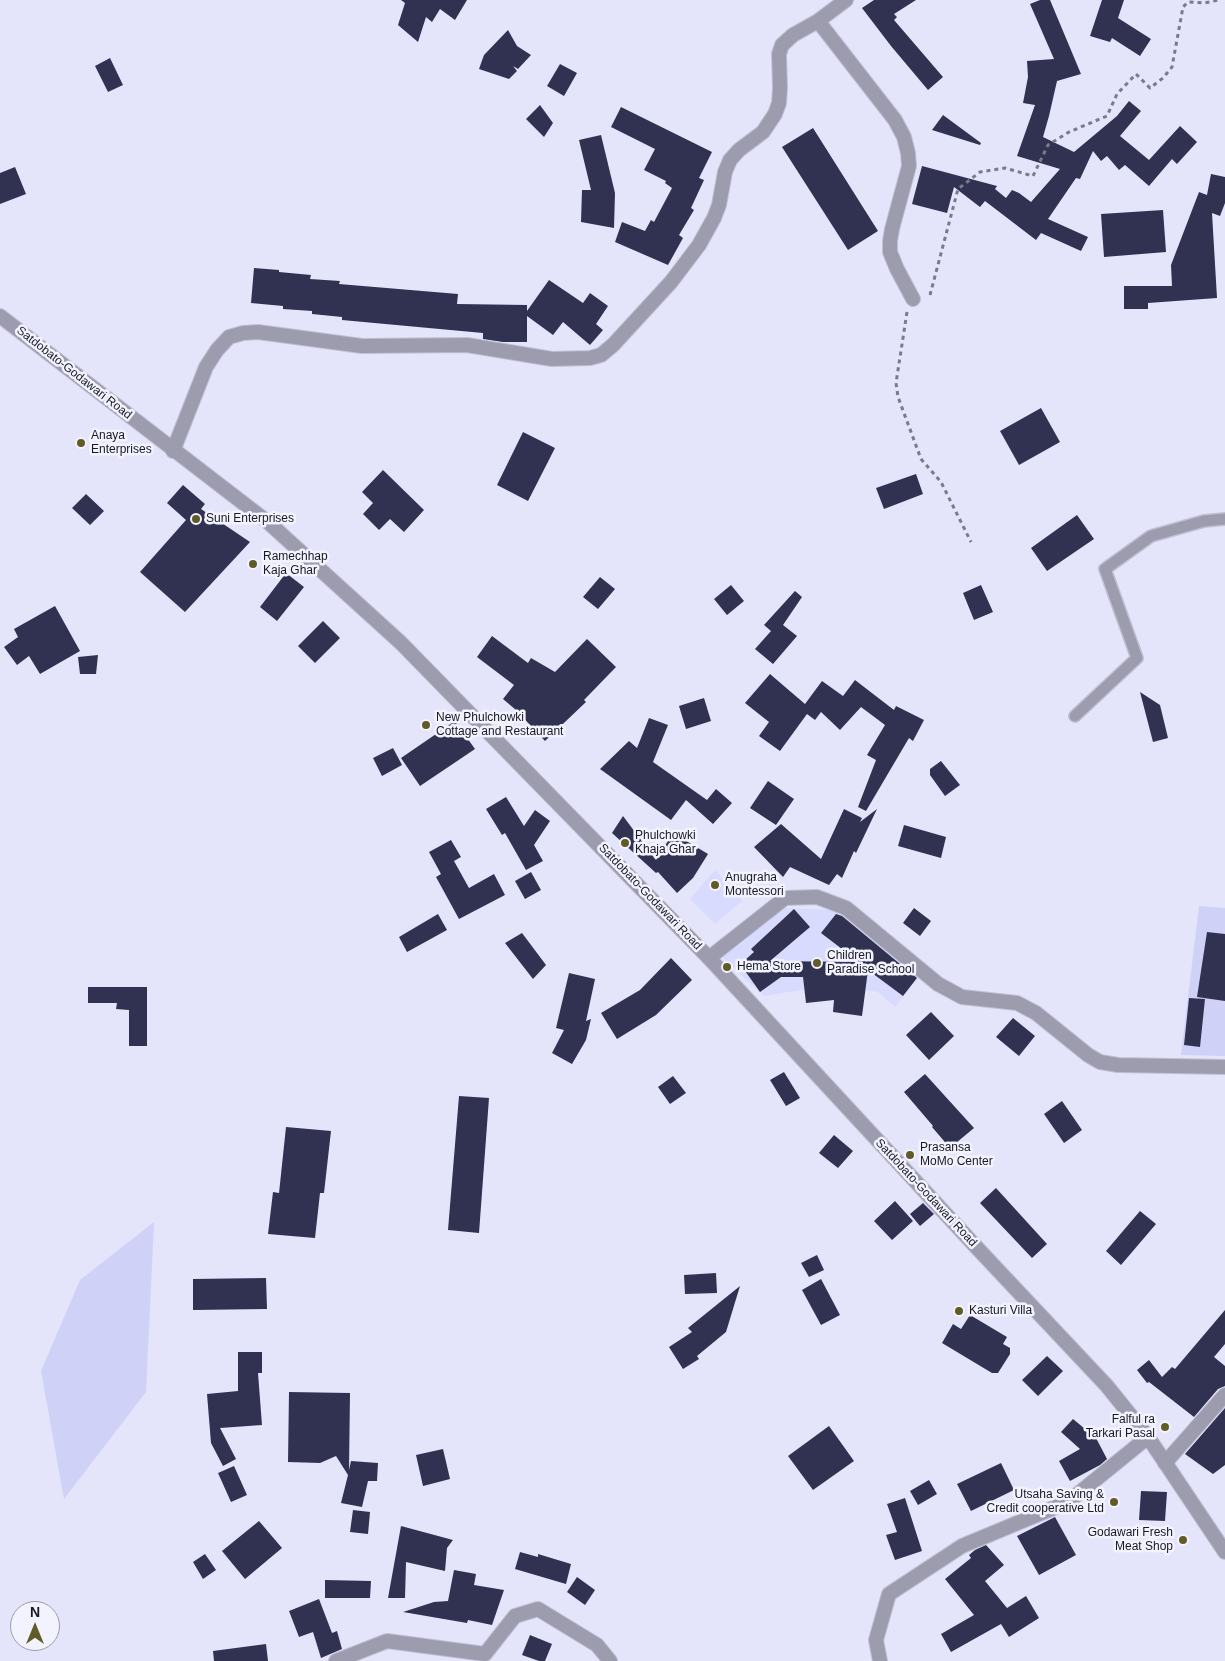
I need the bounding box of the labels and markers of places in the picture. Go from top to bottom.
place label: Anaya Enterprises [91,429,152,457]
marker: Anaya Enterprises [75,437,87,449]
place label: Suni Enterprises [206,512,294,526]
marker: Suni Enterprises [190,513,202,525]
place label: Ramechhap Kaja Ghar [263,550,328,578]
marker: Ramechhap Kaja Ghar [247,558,259,570]
place label: New Phulchowki Cottage and Restaurant [436,711,563,739]
marker: New Phulchowki Cottage and Restaurant [420,719,432,731]
place label: Phulchowki Khaja Ghar [635,829,696,857]
marker: Phulchowki Khaja Ghar [619,837,631,849]
place label: Anugraha Montessori [725,871,784,899]
marker: Anugraha Montessori [709,879,721,891]
place label: Children Paradise School [827,949,914,977]
marker: Children Paradise School [811,957,823,969]
place label: Hema Store [737,960,801,974]
marker: Hema Store [721,961,733,973]
place label: Prasansa MoMo Center [920,1141,993,1169]
marker: Prasansa MoMo Center [904,1149,916,1161]
place label: Kasturi Villa [969,1304,1032,1318]
marker: Kasturi Villa [953,1305,965,1317]
place label: Falful ra Tarkari Pasal [1086,1413,1155,1441]
marker: Falful ra Tarkari Pasal [1159,1421,1171,1433]
place label: Utsaha Saving & Credit cooperative Ltd [987,1488,1104,1516]
marker: Utsaha Saving & Credit cooperative Ltd [1108,1496,1120,1508]
place label: Godawari Fresh Meat Shop [1088,1526,1173,1554]
marker: Godawari Fresh Meat Shop [1177,1534,1189,1546]

